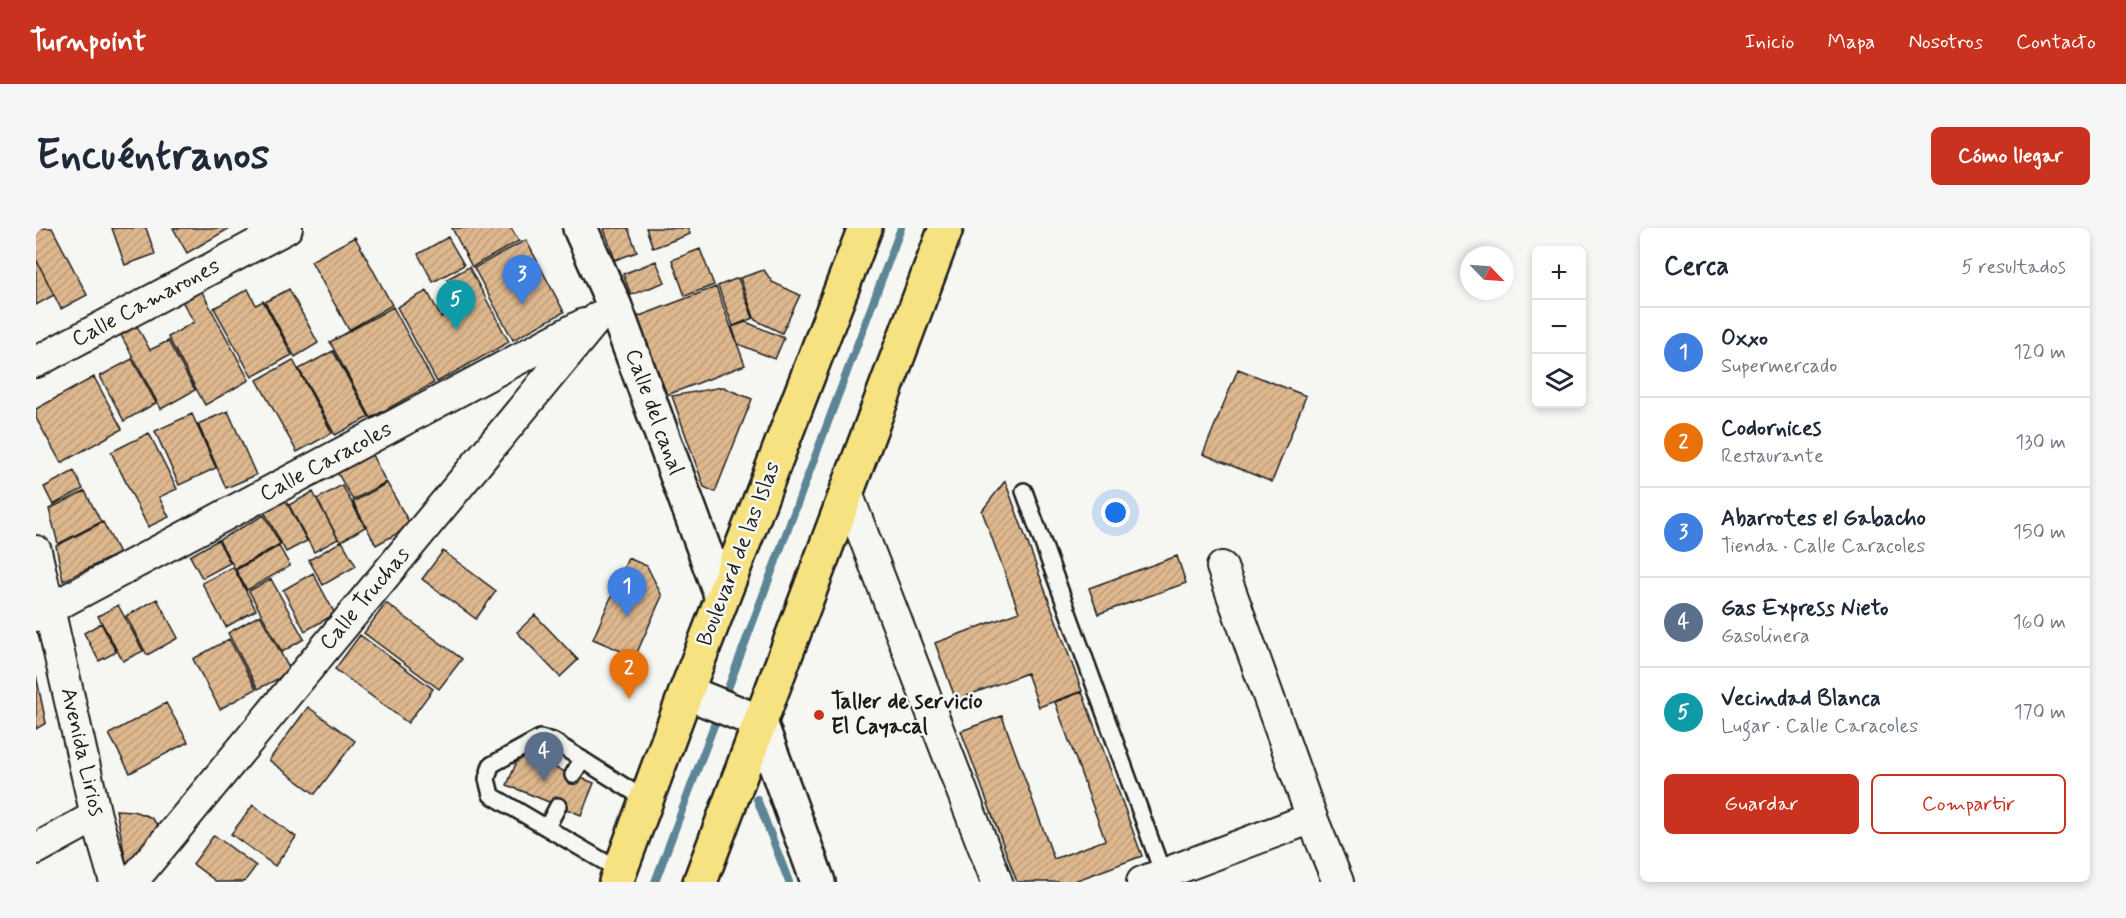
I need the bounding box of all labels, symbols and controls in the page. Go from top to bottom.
text: Turnpoint [30,24,146,61]
text: Inicio [1745,28,1795,56]
text: Mapa [1828,28,1875,56]
text: Nosotros [1908,28,1983,56]
text: Contacto [2016,28,2096,56]
button: Cómo llegar [1931,127,2090,185]
text: Encuéntranos [36,129,269,184]
north arrow [1460,246,1514,300]
map controls [1532,246,1586,408]
button: + [1532,246,1586,300]
text: Cerca [1664,250,1729,284]
street label: Calle Camarones [67,252,225,354]
text: 5 resultados [1961,254,2066,281]
pin: 3 [502,256,542,305]
pin: 5 [436,280,476,330]
button: − [1532,300,1586,354]
text: Oxxo [1721,325,1768,353]
text: 1 [1679,339,1688,366]
text: 120 m [2013,339,2066,366]
street label: Calle del canal [618,345,690,479]
text: Supermercado [1721,353,1837,380]
button: layers [1532,354,1586,408]
street label: Calle Caracoles [255,415,397,509]
text: Codornices [1721,415,1821,443]
text: 2 [1679,429,1688,456]
text: 130 m [2015,429,2066,456]
text: Restaurante [1721,443,1824,470]
street label: Boulevard de las Islas [691,458,787,650]
your location [1101,498,1130,527]
text: Abarrotes el Gabacho [1721,505,1926,533]
text: 3 [1679,519,1688,546]
text: 150 m [2013,519,2066,546]
text: Tienda · Calle Caracoles [1721,533,1925,560]
street label: Calle Truchas [314,541,417,657]
pin: 1 [608,568,646,617]
text: Gas Express Nieto [1721,595,1889,623]
text: 4 [1678,609,1689,636]
text: 160 m [2013,609,2066,636]
text: Gasolinera [1721,623,1810,650]
pin: 2 [610,650,648,699]
street label: Avenida Lirios [54,685,110,819]
text: Vecindad Blanca [1721,685,1881,713]
place label: Taller de servicio El Cayacal [831,688,983,741]
text: 5 [1678,699,1690,726]
text: 170 m [2014,699,2066,726]
marker: Taller de servicio El Cayacal [812,708,826,722]
text: Lugar · Calle Caracoles [1721,713,1918,740]
pin: 4 [524,732,564,782]
button: Guardar [1664,774,1859,834]
button: Compartir [1871,774,2066,834]

